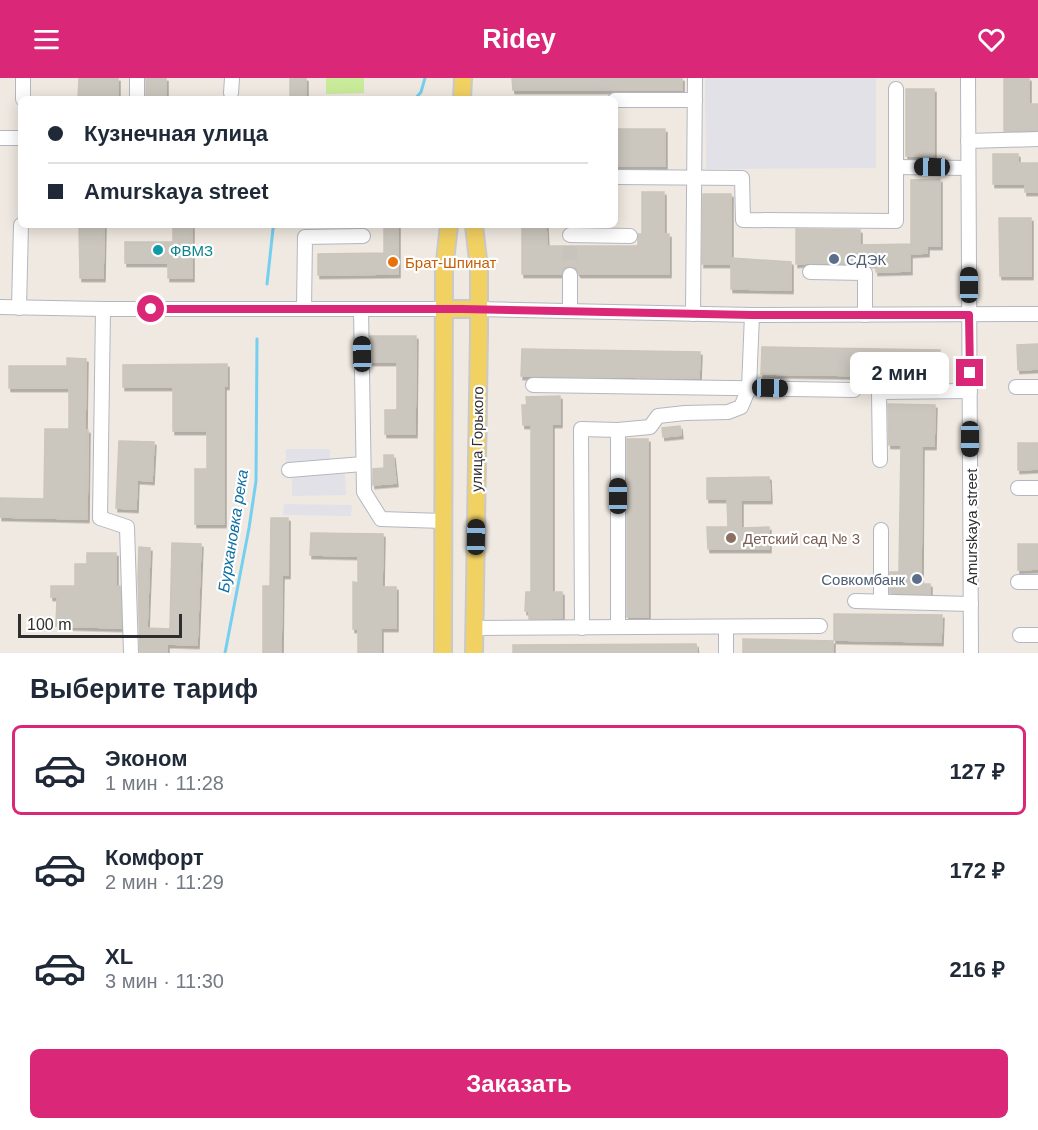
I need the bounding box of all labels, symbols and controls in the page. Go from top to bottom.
icon: menu [30,23,63,56]
icon: heart [975,23,1008,56]
text: Ridey [482,24,556,54]
text: Кузнечная улица [84,121,268,146]
car [914,158,950,176]
text: Amurskaya street [84,179,269,204]
place label: ФВМЗ [170,242,213,259]
marker: ФВМЗ [151,243,165,257]
place label: СДЭК [846,251,886,268]
marker: СДЭК [827,252,841,266]
place label: Брат-Шпинат [405,254,497,271]
marker: Брат-Шпинат [386,255,400,269]
car [960,267,978,303]
route start [137,295,164,322]
car [353,336,371,372]
callout: 2 мин [850,352,949,394]
route end [956,359,983,386]
text: 2 мин [872,362,927,384]
car [752,379,788,397]
street label: улица Горького [468,386,486,492]
car [961,421,979,457]
water label: Бурхановка река [215,468,251,594]
street label: Amurskaya street [963,468,980,585]
car [609,478,627,514]
car [467,519,485,555]
place label: Детский сад № 3 [743,530,860,547]
marker: Детский сад № 3 [724,531,738,545]
place label: Совкомбанк [821,571,905,588]
marker: Совкомбанк [910,572,924,586]
scale bar [18,611,182,638]
text: 100 m [27,616,71,633]
text: Выберите тариф [30,674,258,704]
icon: car [33,743,87,797]
text: Эконом [105,746,188,771]
text: 127 ₽ [949,759,1005,784]
text: 1 мин · 11:28 [105,772,224,794]
icon: car [33,842,87,896]
text: Комфорт [105,845,204,870]
text: 172 ₽ [949,858,1005,883]
text: 2 мин · 11:29 [105,871,224,893]
icon: car [33,941,87,995]
text: XL [105,944,133,969]
text: 216 ₽ [949,957,1005,982]
text: 3 мин · 11:30 [105,970,224,992]
button: Заказать [30,1049,1008,1118]

